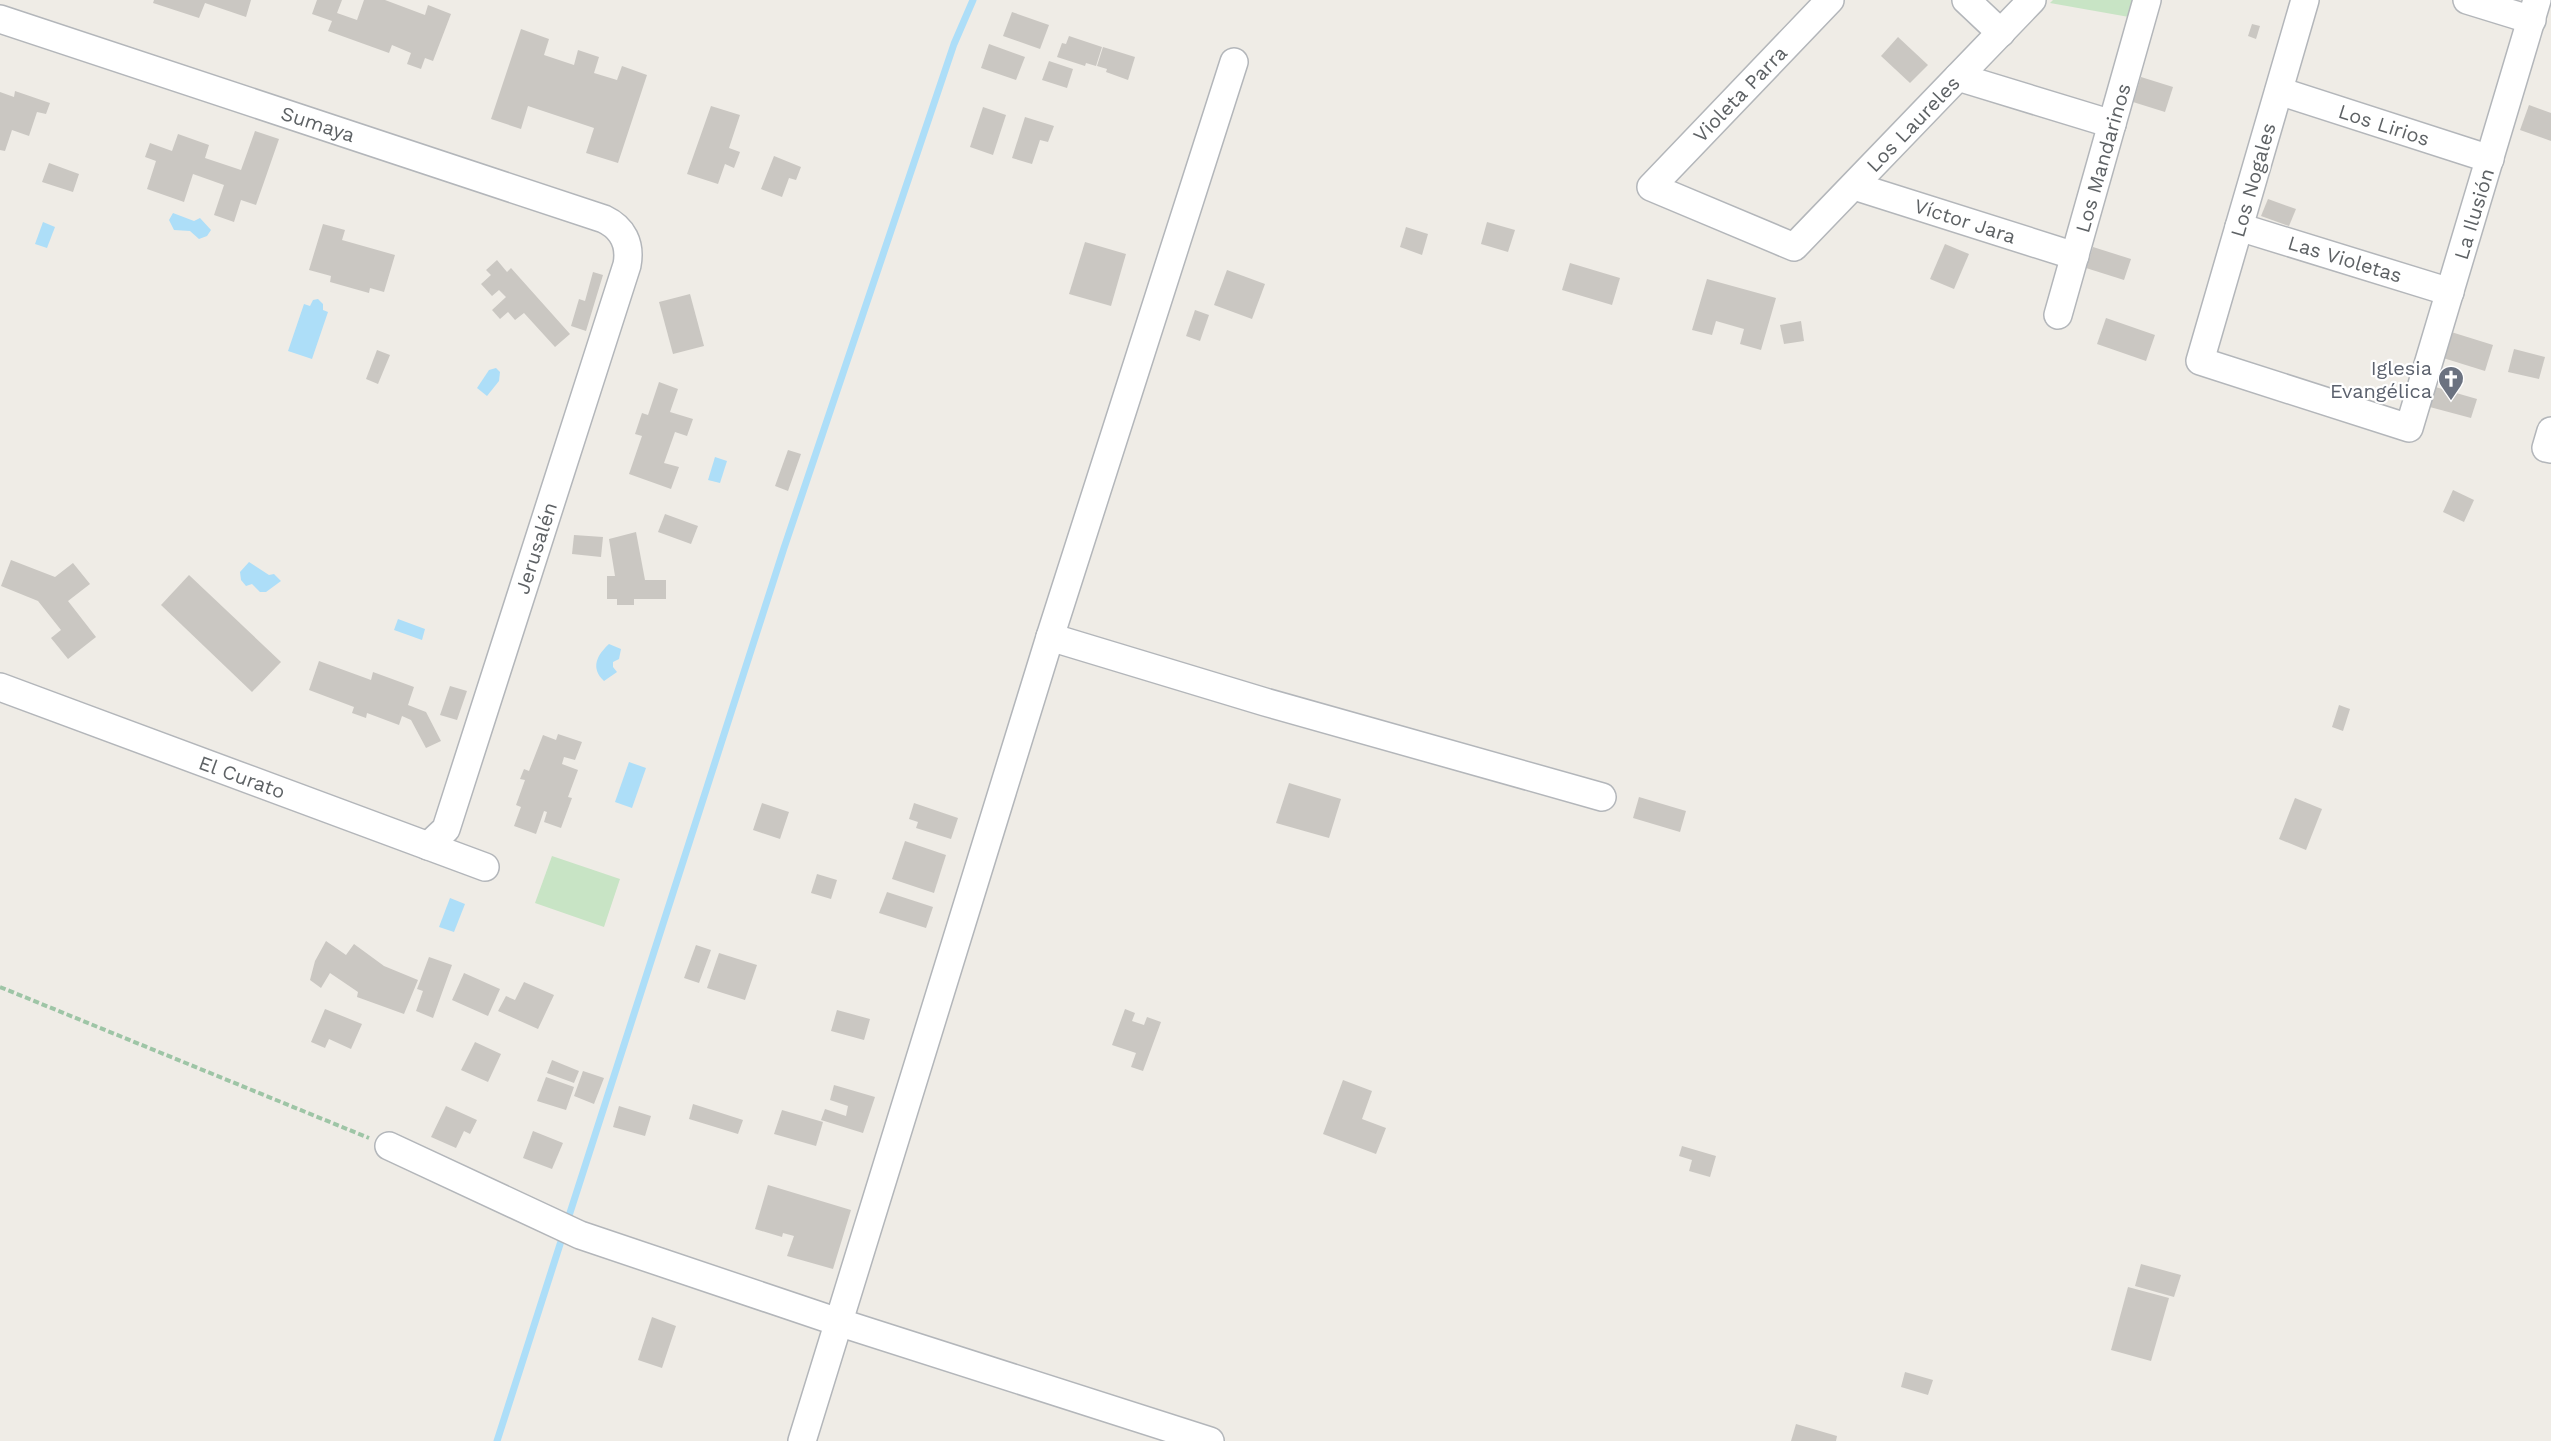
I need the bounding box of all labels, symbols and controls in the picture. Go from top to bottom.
street label: Violeta Parra [1688,41,1792,147]
street label: Los Laureles [1861,71,1965,177]
street label: Los Mandarinos [2070,81,2136,235]
street label: Los Lirios [2335,99,2433,151]
street label: Sumaya [278,101,358,147]
street label: Los Nogales [2225,120,2281,240]
street label: La Ilusión [2449,165,2499,263]
street label: Víctor Jara [1911,193,2019,249]
street label: Las Violetas [2285,230,2405,288]
place label: Iglesia Evangélica [2330,356,2432,403]
church icon: Iglesia Evangélica [2436,364,2466,402]
street label: Jerusalén [510,499,562,597]
street label: El Curato [195,750,289,804]

